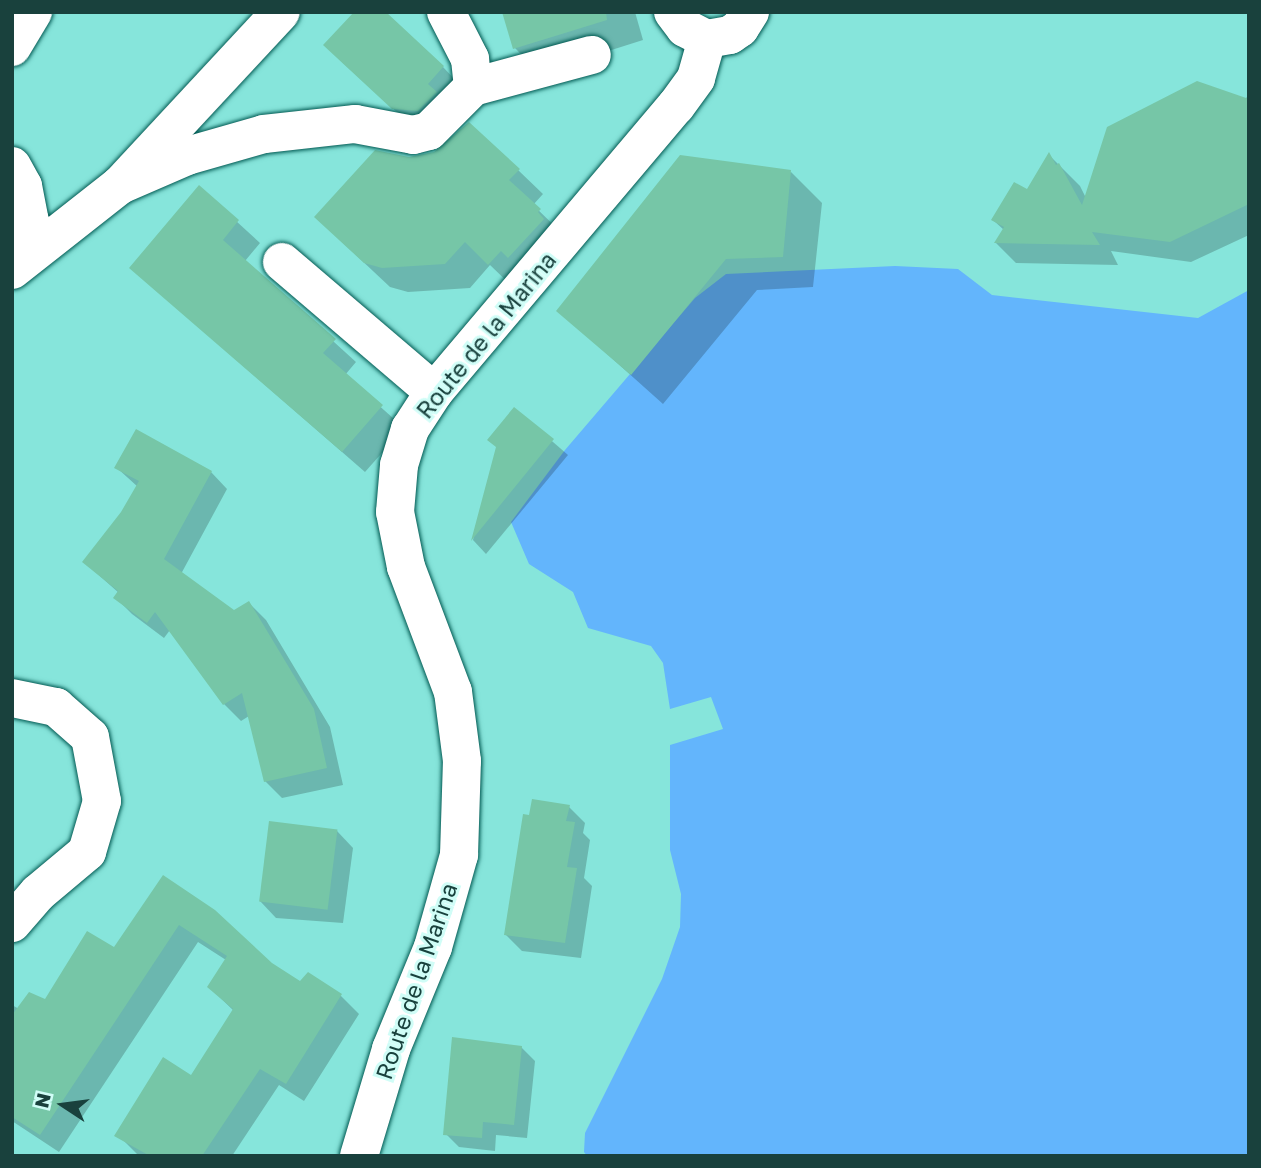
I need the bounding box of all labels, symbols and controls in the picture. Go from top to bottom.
street label: Route de la Marina [411,246,561,424]
street label: Route de la Marina [369,879,463,1083]
north arrow [28,1070,98,1140]
text: N [29,1091,55,1110]

